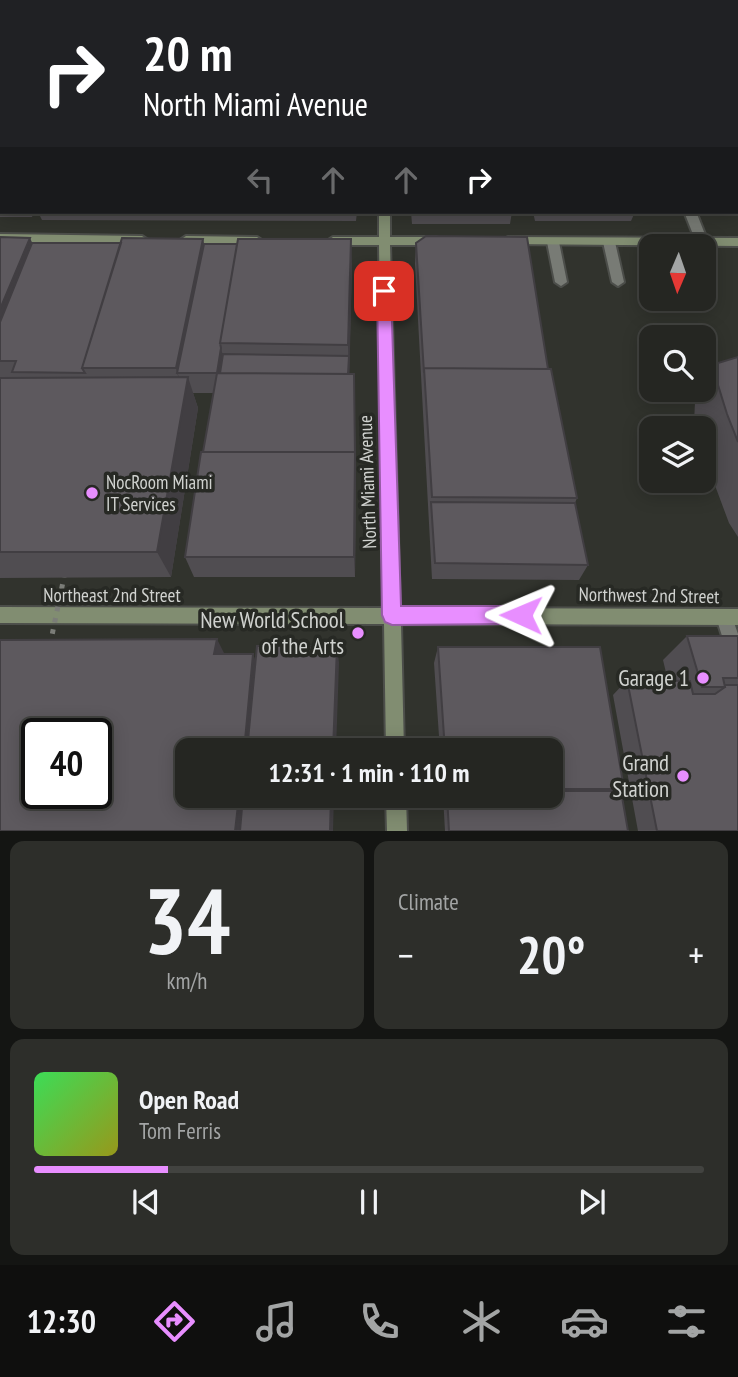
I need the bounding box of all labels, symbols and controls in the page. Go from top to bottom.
text: 20 m [143,21,232,85]
icon: right [28,28,119,119]
text: North Miami Avenue [143,83,368,125]
icon: left [241,161,279,199]
icon: ahead [314,161,352,199]
icon: ahead [387,161,425,199]
icon: right [460,161,498,199]
north arrow [639,234,716,312]
map controls [639,234,716,493]
pin [354,261,414,321]
icon: arrive [365,272,403,310]
button: search [639,325,716,402]
street label: North Miami Avenue [353,415,381,549]
button: layers [639,416,716,493]
place label: NocRoom Miami IT Services [106,470,213,516]
marker: NocRoom Miami IT Services [84,485,100,501]
position arrow [484,578,558,652]
street label: Northwest 2nd Street [578,582,720,608]
street label: Northeast 2nd Street [43,583,181,607]
place label: New World School of the Arts [200,605,345,660]
marker: New World School of the Arts [350,625,366,641]
place label: Garage 1 [618,663,689,692]
marker: Garage 1 [695,670,711,686]
speed limit sign: 40 [21,718,112,809]
place label: Grand Station [612,748,669,803]
text: 12:31 · 1 min · 110 m [269,756,469,789]
marker: Grand Station [675,768,691,784]
text: 34 [144,861,231,979]
text: Climate [398,887,459,916]
text: 20° [517,921,585,988]
text: − [398,930,414,979]
text: + [688,930,704,979]
text: km/h [167,966,207,995]
text: Open Road [139,1083,239,1116]
text: Tom Ferris [139,1116,221,1145]
icon: previous [127,1183,165,1221]
icon: pause [350,1183,388,1221]
icon: next [573,1183,611,1221]
icon: directions [150,1297,199,1346]
icon: music [252,1297,301,1346]
icon: phone [355,1297,404,1346]
icon: climate [457,1297,506,1346]
icon: car [560,1297,609,1346]
icon: filters [662,1297,711,1346]
text: 12:30 [27,1300,96,1342]

